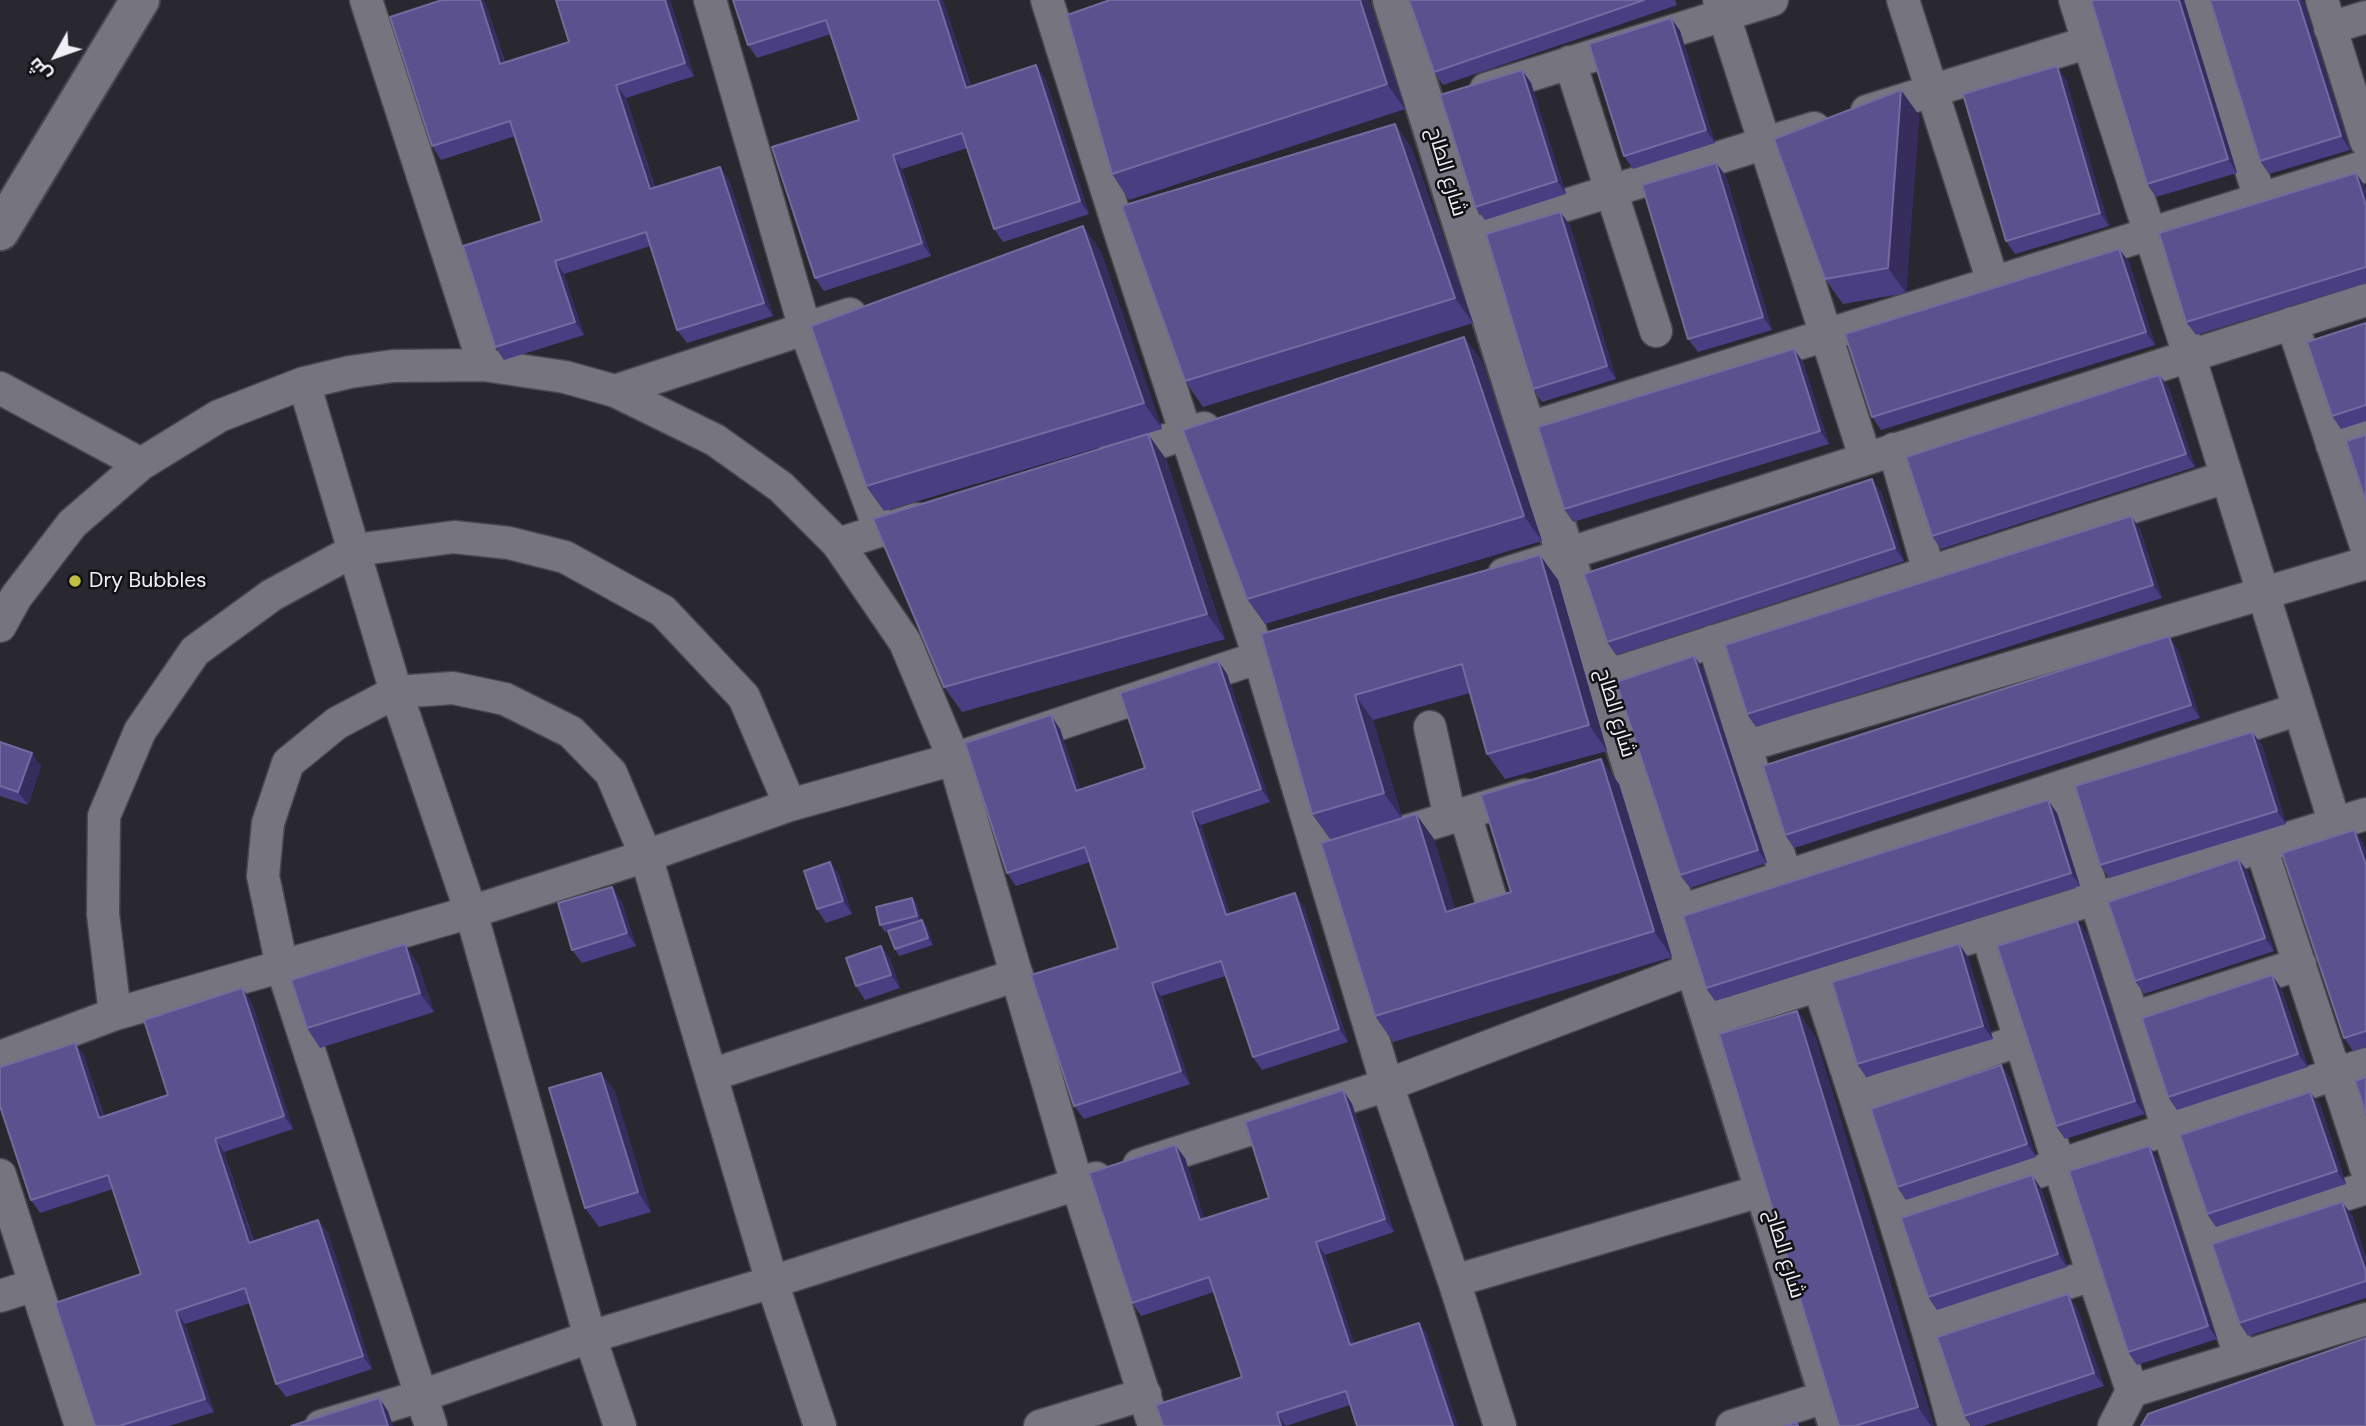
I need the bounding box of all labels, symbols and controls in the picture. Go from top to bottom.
north arrow [21,21,91,91]
text: ش [22,52,57,87]
street label: شارع الطاح [1421,124,1471,220]
place label: Dry Bubbles [89,568,207,594]
marker: Dry Bubbles [67,573,83,589]
street label: شارع الطاح [1590,665,1640,761]
street label: شارع الطاح [1759,1206,1809,1302]

